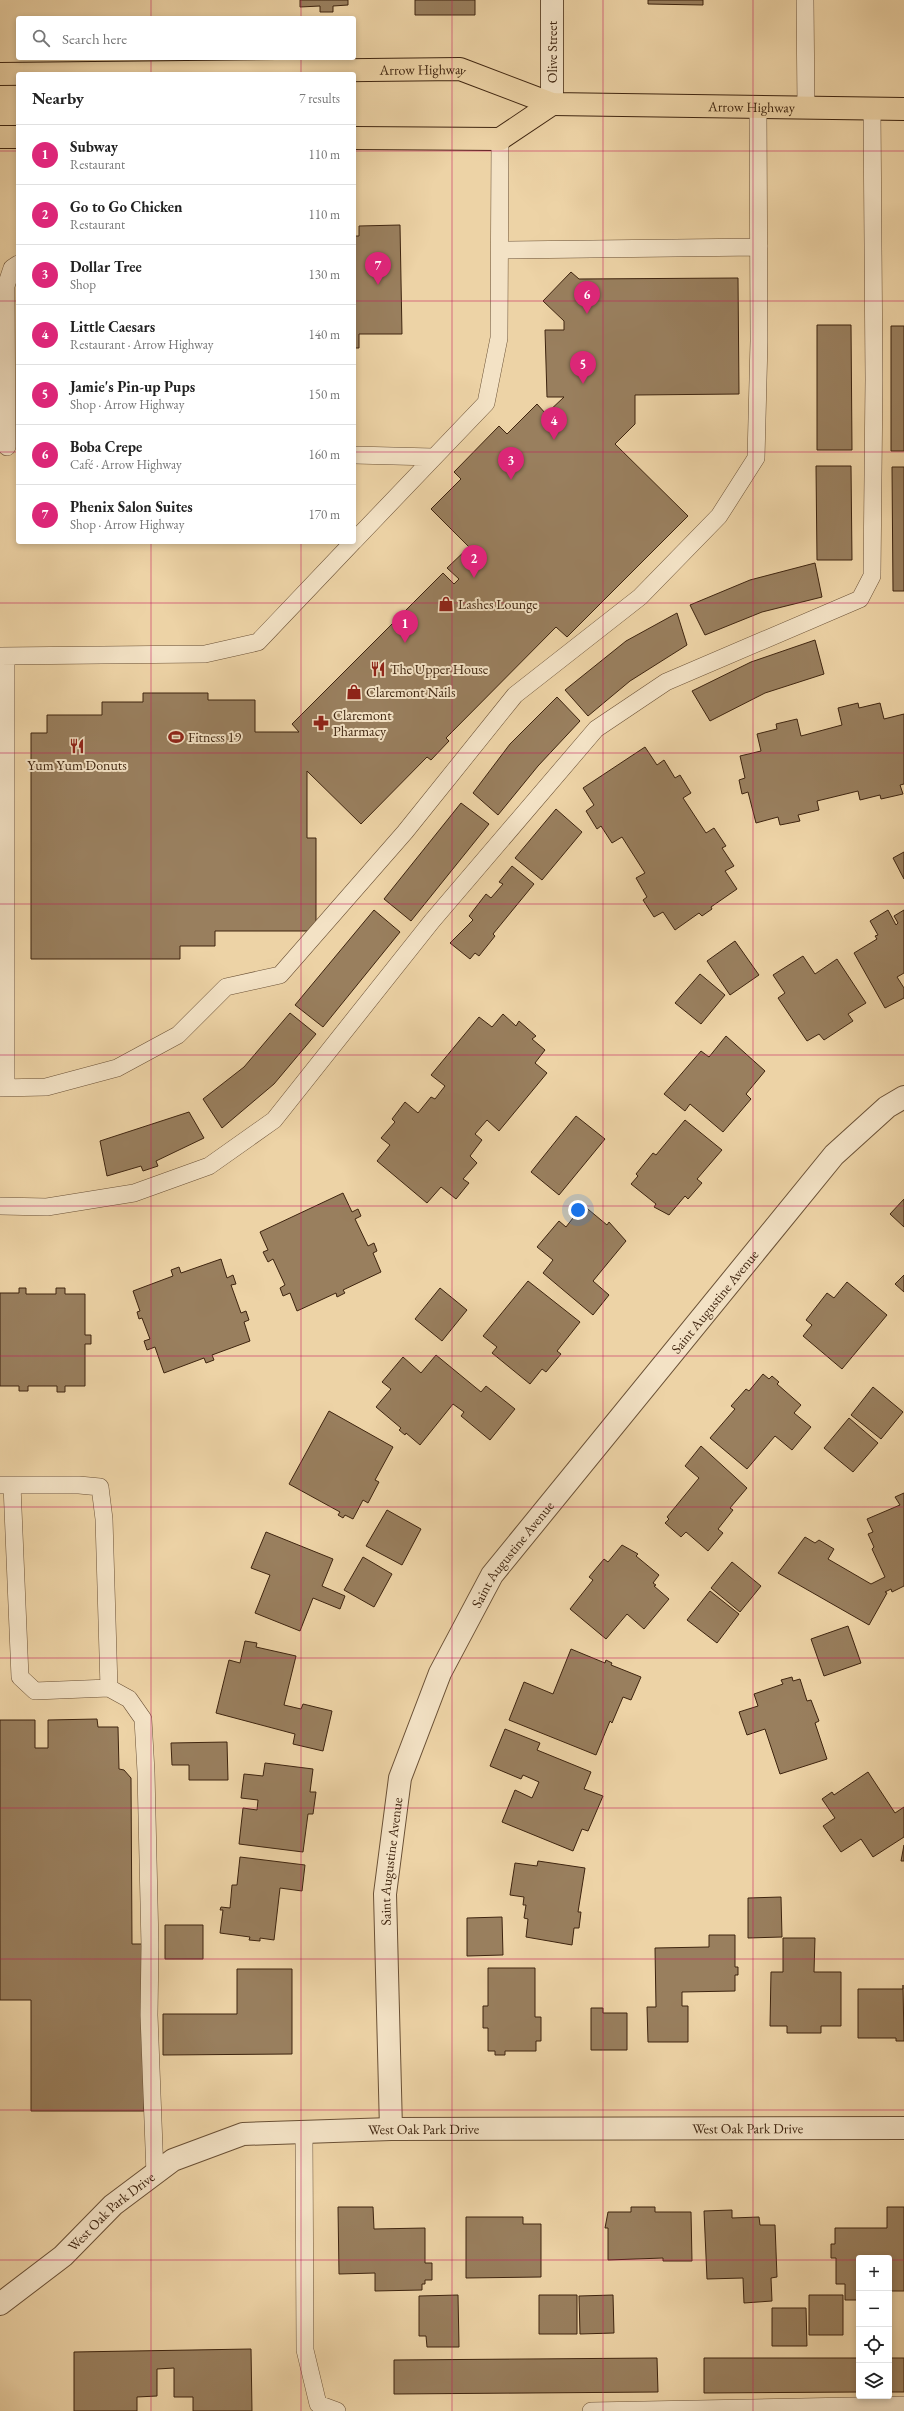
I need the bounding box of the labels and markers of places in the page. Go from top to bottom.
pin: 7 [365,252,391,285]
pin: 6 [574,281,600,314]
pin: 5 [570,351,596,384]
pin: 4 [541,407,567,440]
pin: 3 [498,447,524,480]
pin: 2 [461,545,487,578]
shop icon: Lashes Lounge [437,595,455,613]
place label: Lashes Lounge [458,595,538,613]
pin: 1 [392,610,418,643]
restaurant icon: The Upper House [369,660,387,678]
place label: The Upper House [390,660,489,678]
shop icon: Claremont Nails [345,683,363,701]
place label: Claremont Nails [366,683,456,701]
place label: Claremont Pharmacy [333,706,392,740]
pharmacy icon: Claremont Pharmacy [312,714,330,732]
sports icon: Fitness 19 [167,728,185,746]
place label: Fitness 19 [188,728,241,746]
restaurant icon: Yum Yum Donuts [68,737,86,755]
place label: Yum Yum Donuts [27,756,127,774]

